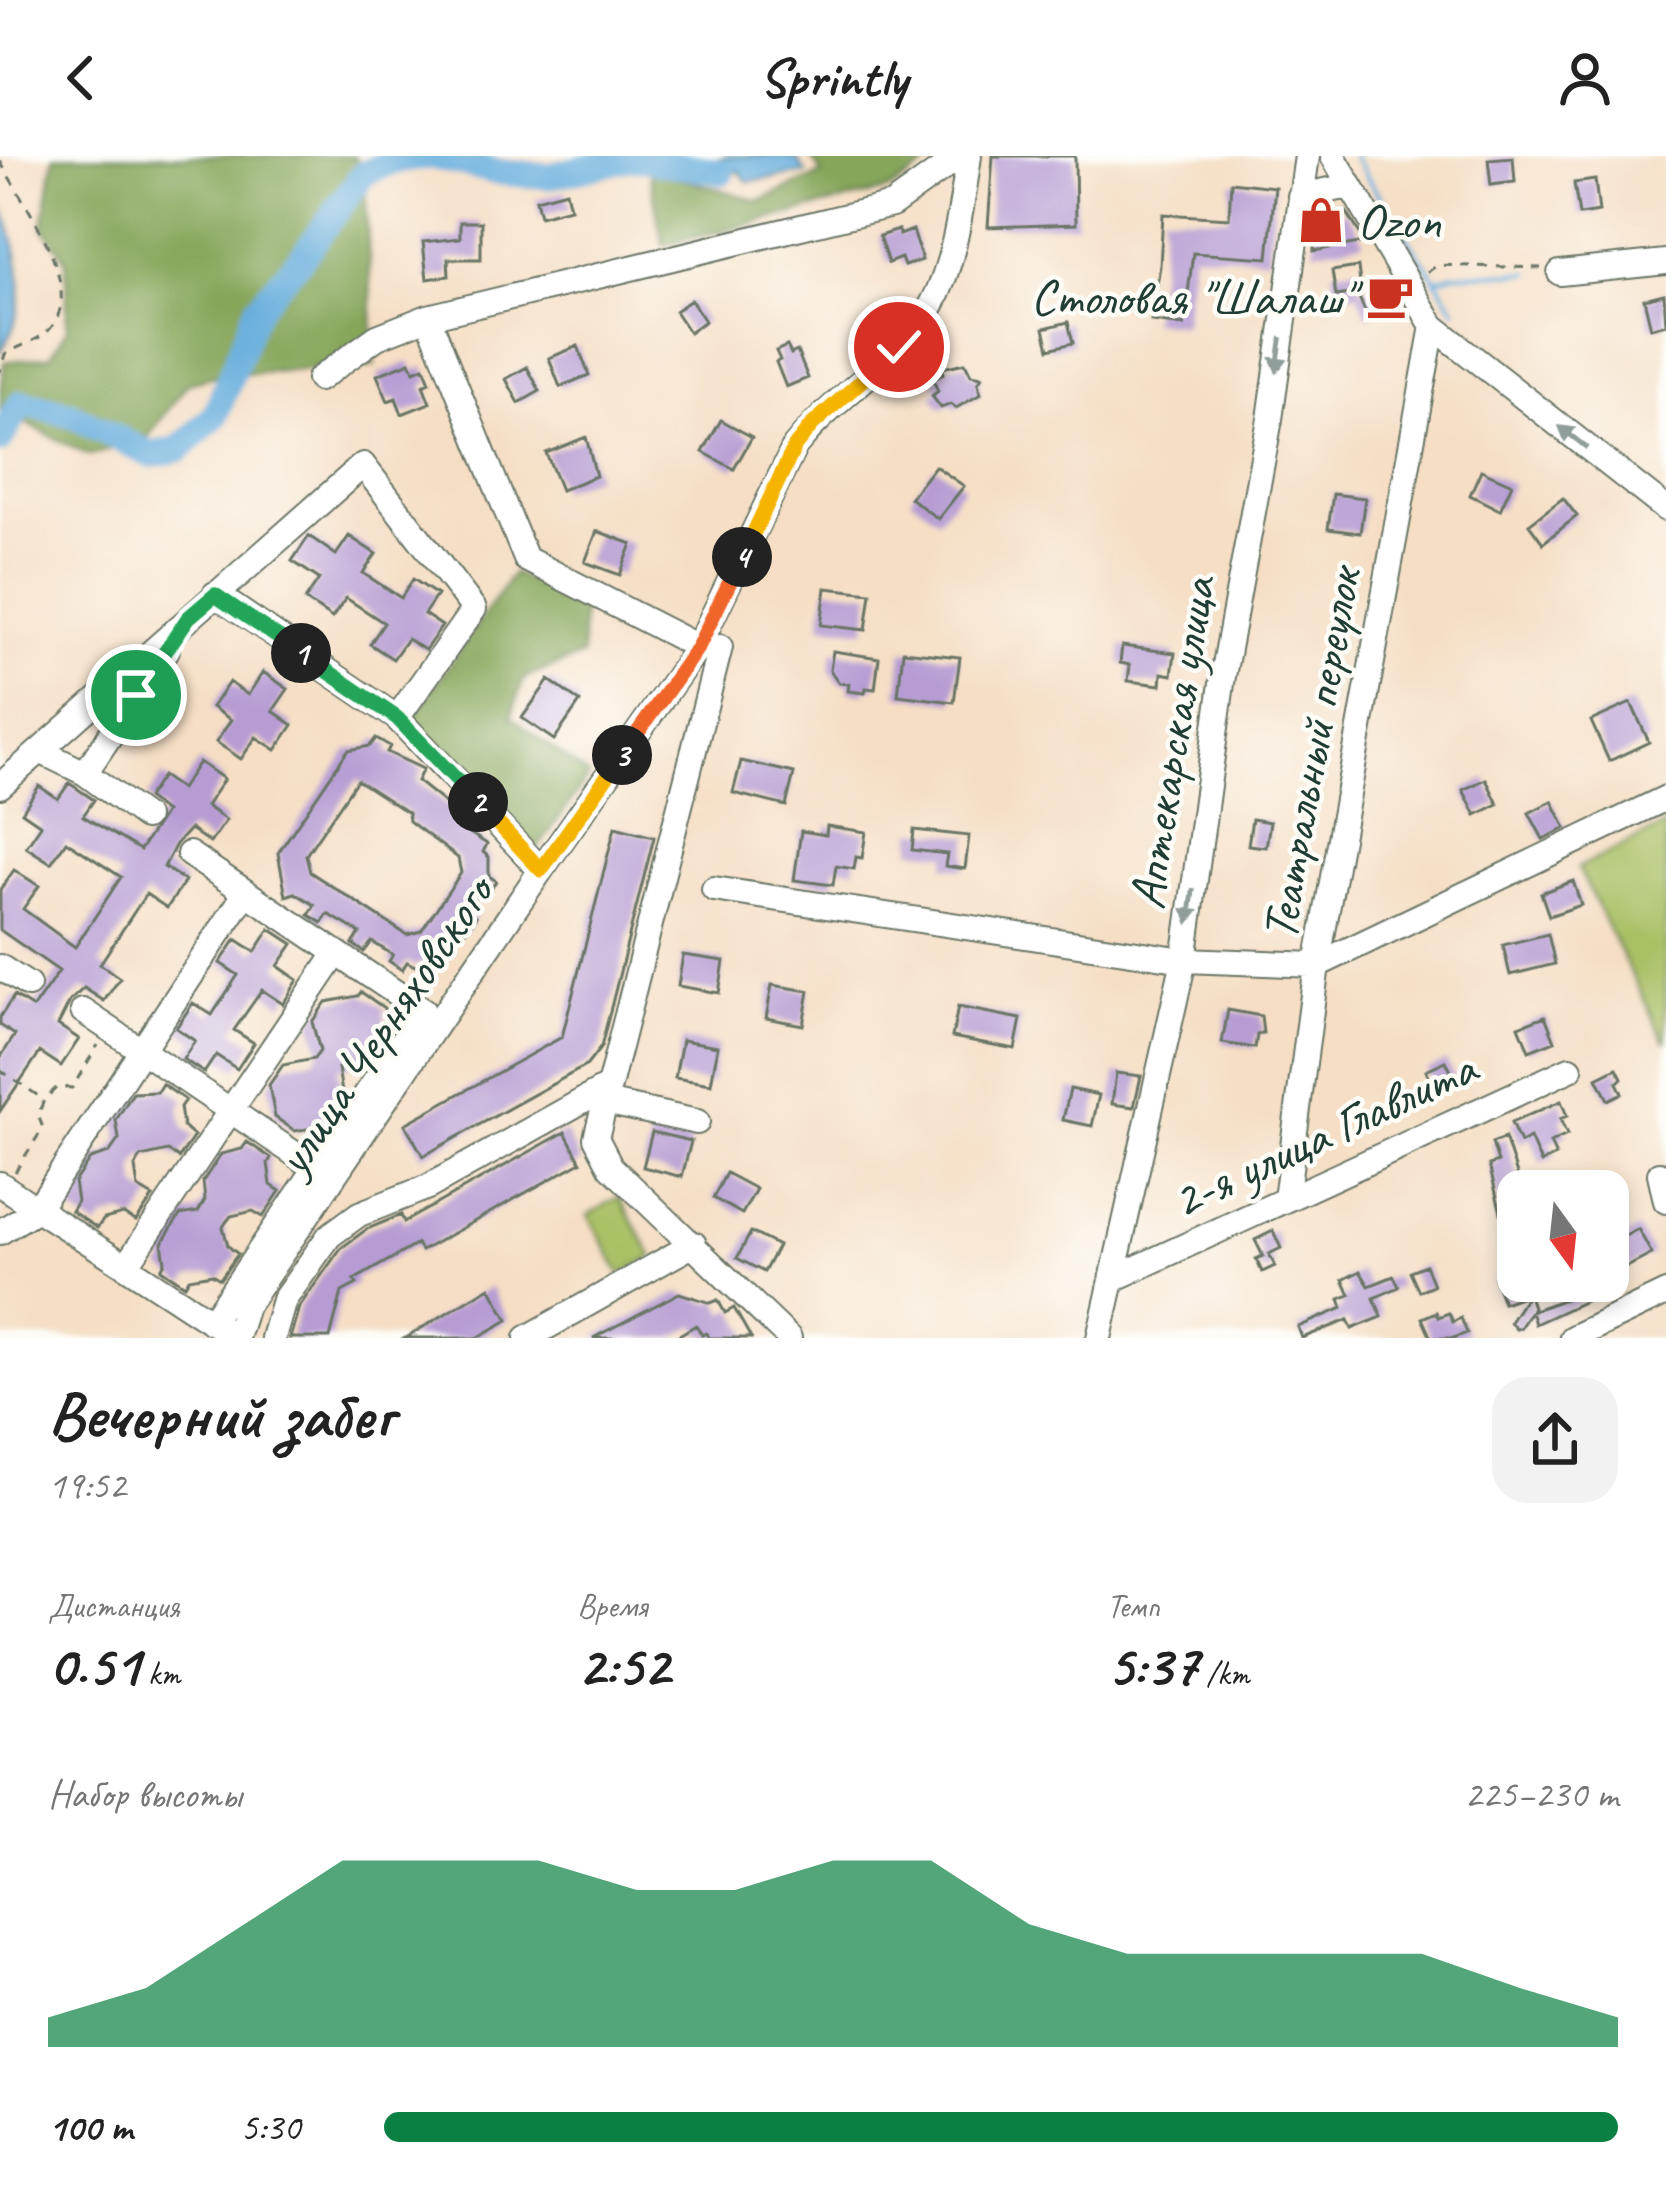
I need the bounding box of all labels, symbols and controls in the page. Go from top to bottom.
text: Sprintly [759,44,907,112]
icon: back [48,45,114,111]
icon: person [1552,45,1618,111]
place label: Ozon [1357,189,1442,253]
shop icon: Ozon [1296,195,1346,245]
place label: Столовая "Шалаш" [1030,265,1364,329]
cafe icon: Столовая "Шалаш" [1365,271,1415,321]
pin [848,296,950,398]
icon: check [866,314,932,380]
one-way arrow [1269,337,1288,374]
one-way arrow [1558,425,1589,450]
pin: 4 [712,527,772,587]
text: 4 [735,536,749,578]
street label: Театральный переулок [1247,559,1376,945]
street label: Аптекарская улица [1114,569,1230,913]
pin: 1 [271,623,331,683]
text: 1 [294,632,308,674]
pin [85,644,187,746]
icon: arrive [103,662,169,728]
pin: 3 [592,725,652,785]
text: 3 [615,734,629,776]
pin: 2 [448,772,508,832]
text: 2 [471,781,485,823]
street label: улица Черняховского [259,860,510,1190]
one-way arrow [1181,888,1200,925]
street label: 2-я улица Главлита [1161,1034,1489,1232]
north arrow [1497,1170,1629,1302]
map controls [1497,1170,1629,1302]
text: Вечерний забег [48,1374,393,1457]
button: share [1492,1377,1618,1503]
text: 19:52 [48,1461,126,1510]
text: Дистанция [48,1585,180,1627]
text: Время [577,1585,647,1627]
text: Темп [1107,1585,1160,1627]
text: 0.51 [48,1627,140,1703]
text: 2:52 [577,1627,669,1703]
text: 5:37 [1107,1627,1198,1703]
text: km [140,1653,180,1695]
text: /km [1198,1653,1249,1695]
text: Набор высоты [48,1770,242,1819]
text: 225–230 m [1464,1770,1618,1819]
text: 100 m [48,2103,132,2152]
text: 5:30 [240,2103,300,2152]

